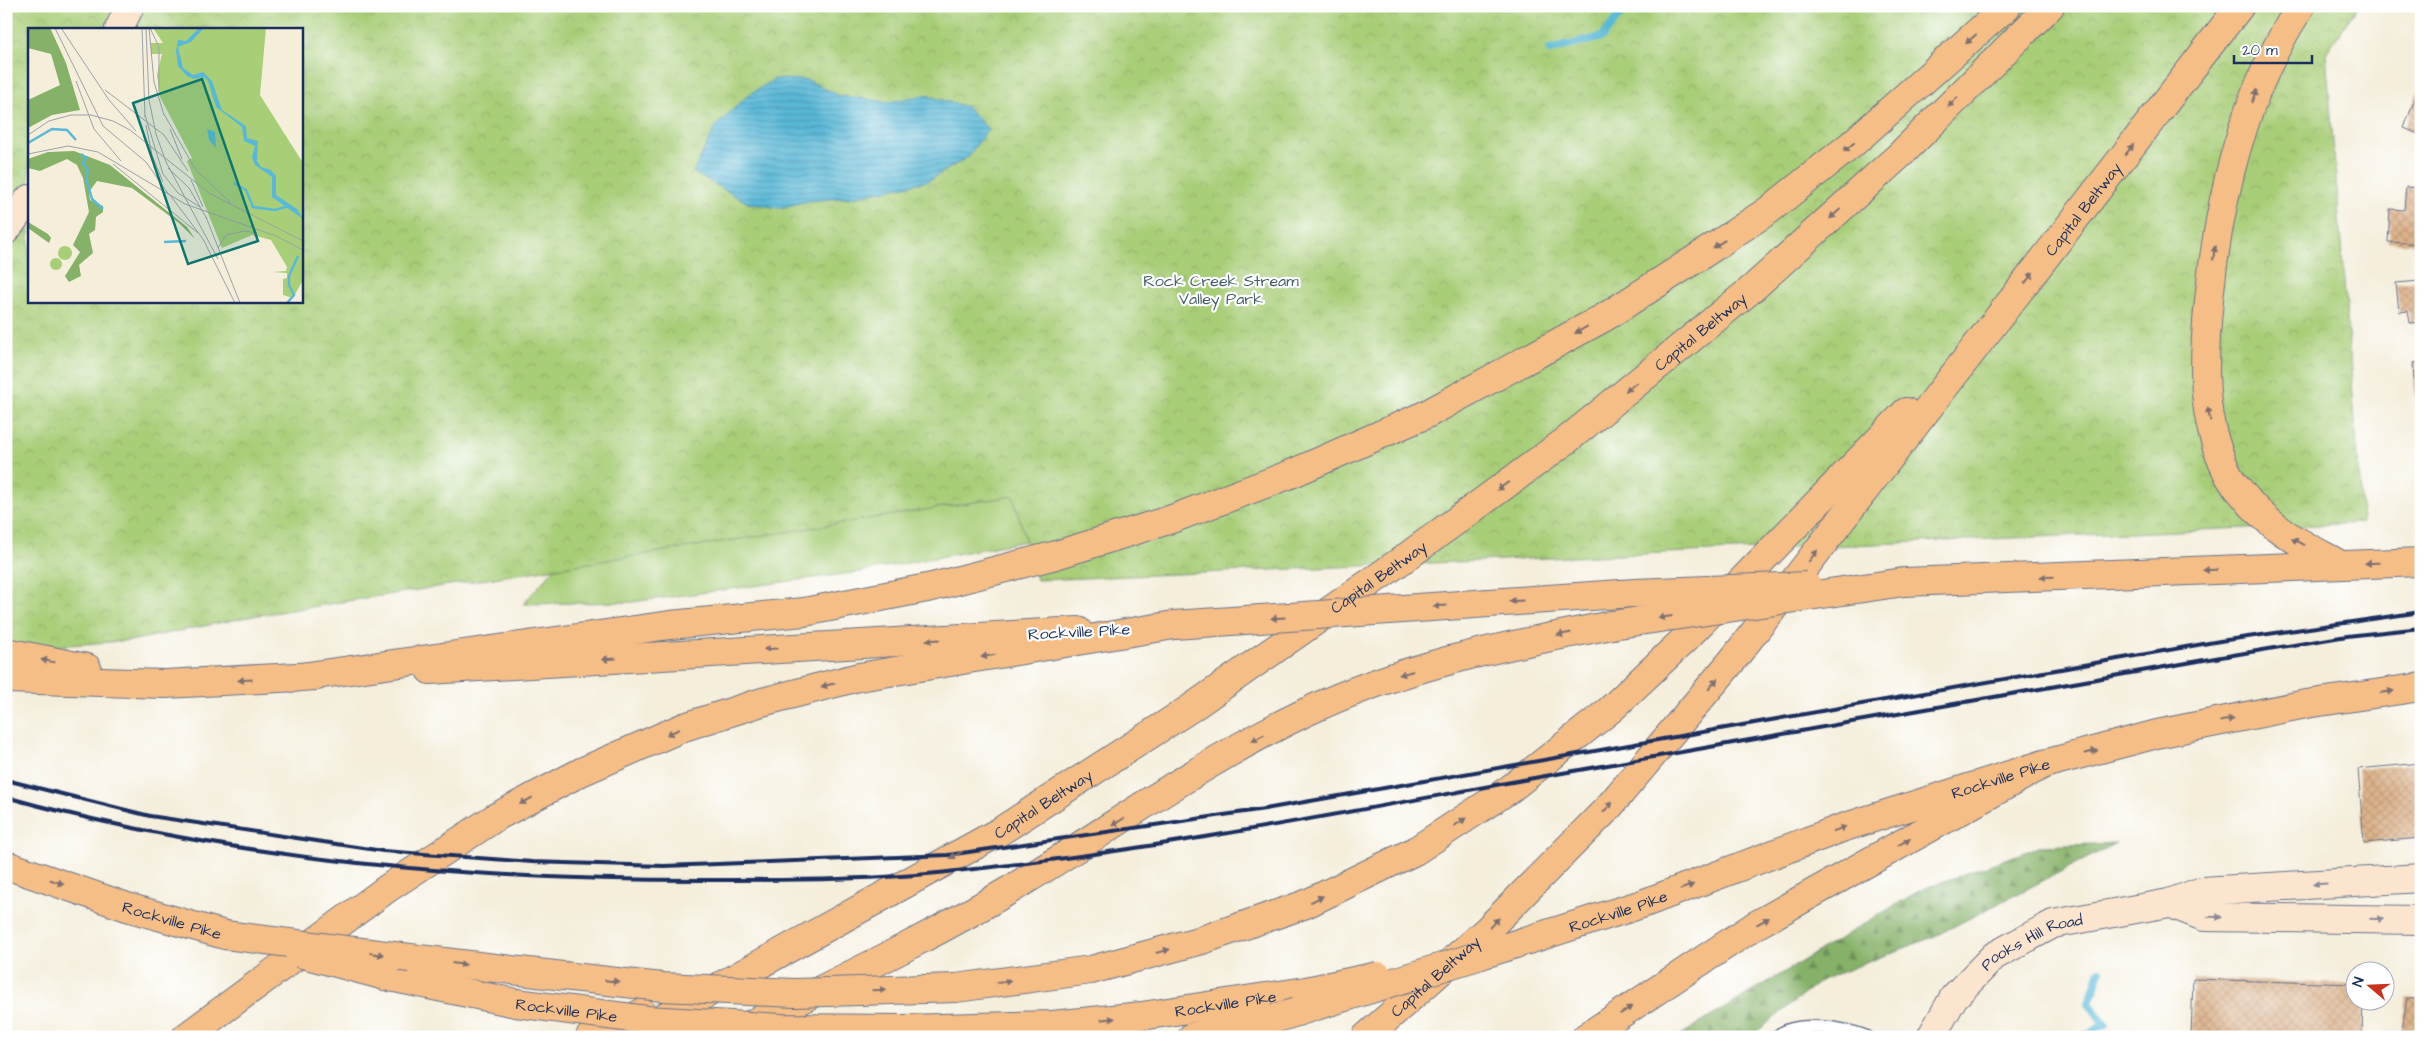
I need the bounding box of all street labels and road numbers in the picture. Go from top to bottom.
street label: Capital Beltway [2040,158,2128,261]
street label: Capital Beltway [1650,288,1752,376]
street label: Capital Beltway [1326,536,1432,619]
street label: Rockville Pike [1027,618,1131,646]
street label: Rockville Pike [1949,753,2053,805]
street label: Capital Beltway [990,764,1098,845]
street label: Rockville Pike [1567,885,1671,938]
street label: Rockville Pike [120,896,224,946]
street label: Pooks Hill Road [1976,909,2085,976]
street label: Capital Beltway [1386,931,1486,1023]
street label: Rockville Pike [1173,986,1278,1023]
street label: Rockville Pike [514,993,619,1028]

